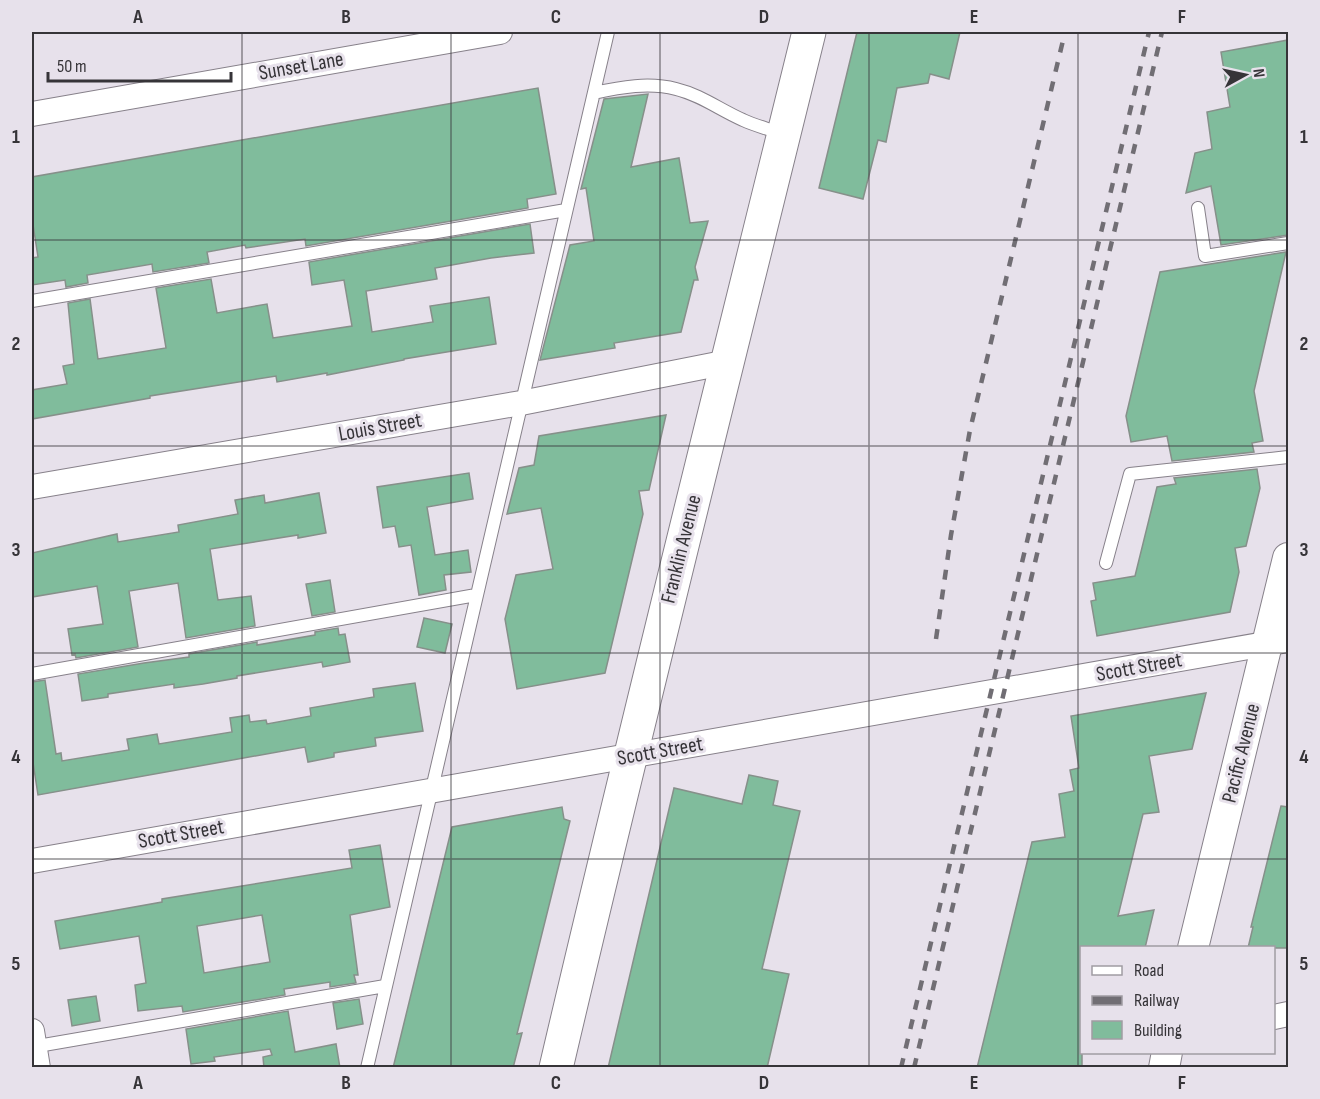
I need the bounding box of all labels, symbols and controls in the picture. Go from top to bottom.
text: A [132,5,143,29]
text: B [341,5,351,29]
text: C [551,5,561,29]
text: D [759,5,769,29]
text: E [970,5,978,29]
text: F [1178,5,1186,29]
scale bar [48,45,231,83]
north arrow [1215,45,1275,105]
street label: Sunset Lane [257,46,345,86]
text: 50 m [57,56,87,77]
text: N [1248,68,1268,79]
text: 1 [12,125,20,149]
text: 1 [1300,125,1308,149]
text: 2 [12,332,20,356]
text: 2 [1300,332,1308,356]
street label: Louis Street [336,407,424,447]
street label: Franklin Avenue [655,492,707,606]
text: 3 [12,538,21,562]
text: 3 [1300,538,1309,562]
street label: Scott Street [1094,647,1184,687]
street label: Pacific Avenue [1217,701,1265,805]
street label: Scott Street [615,731,705,771]
text: 4 [11,745,21,769]
text: 4 [1299,745,1309,769]
street label: Scott Street [136,814,226,854]
legend [1080,946,1275,1054]
text: 5 [12,952,21,976]
text: 5 [1300,952,1309,976]
text: Road [1134,960,1164,981]
text: Railway [1134,990,1179,1011]
text: Building [1134,1020,1182,1041]
text: A [132,1071,143,1095]
text: B [341,1071,351,1095]
text: C [551,1071,561,1095]
text: D [759,1071,769,1095]
text: E [970,1071,978,1095]
text: F [1178,1071,1186,1095]

